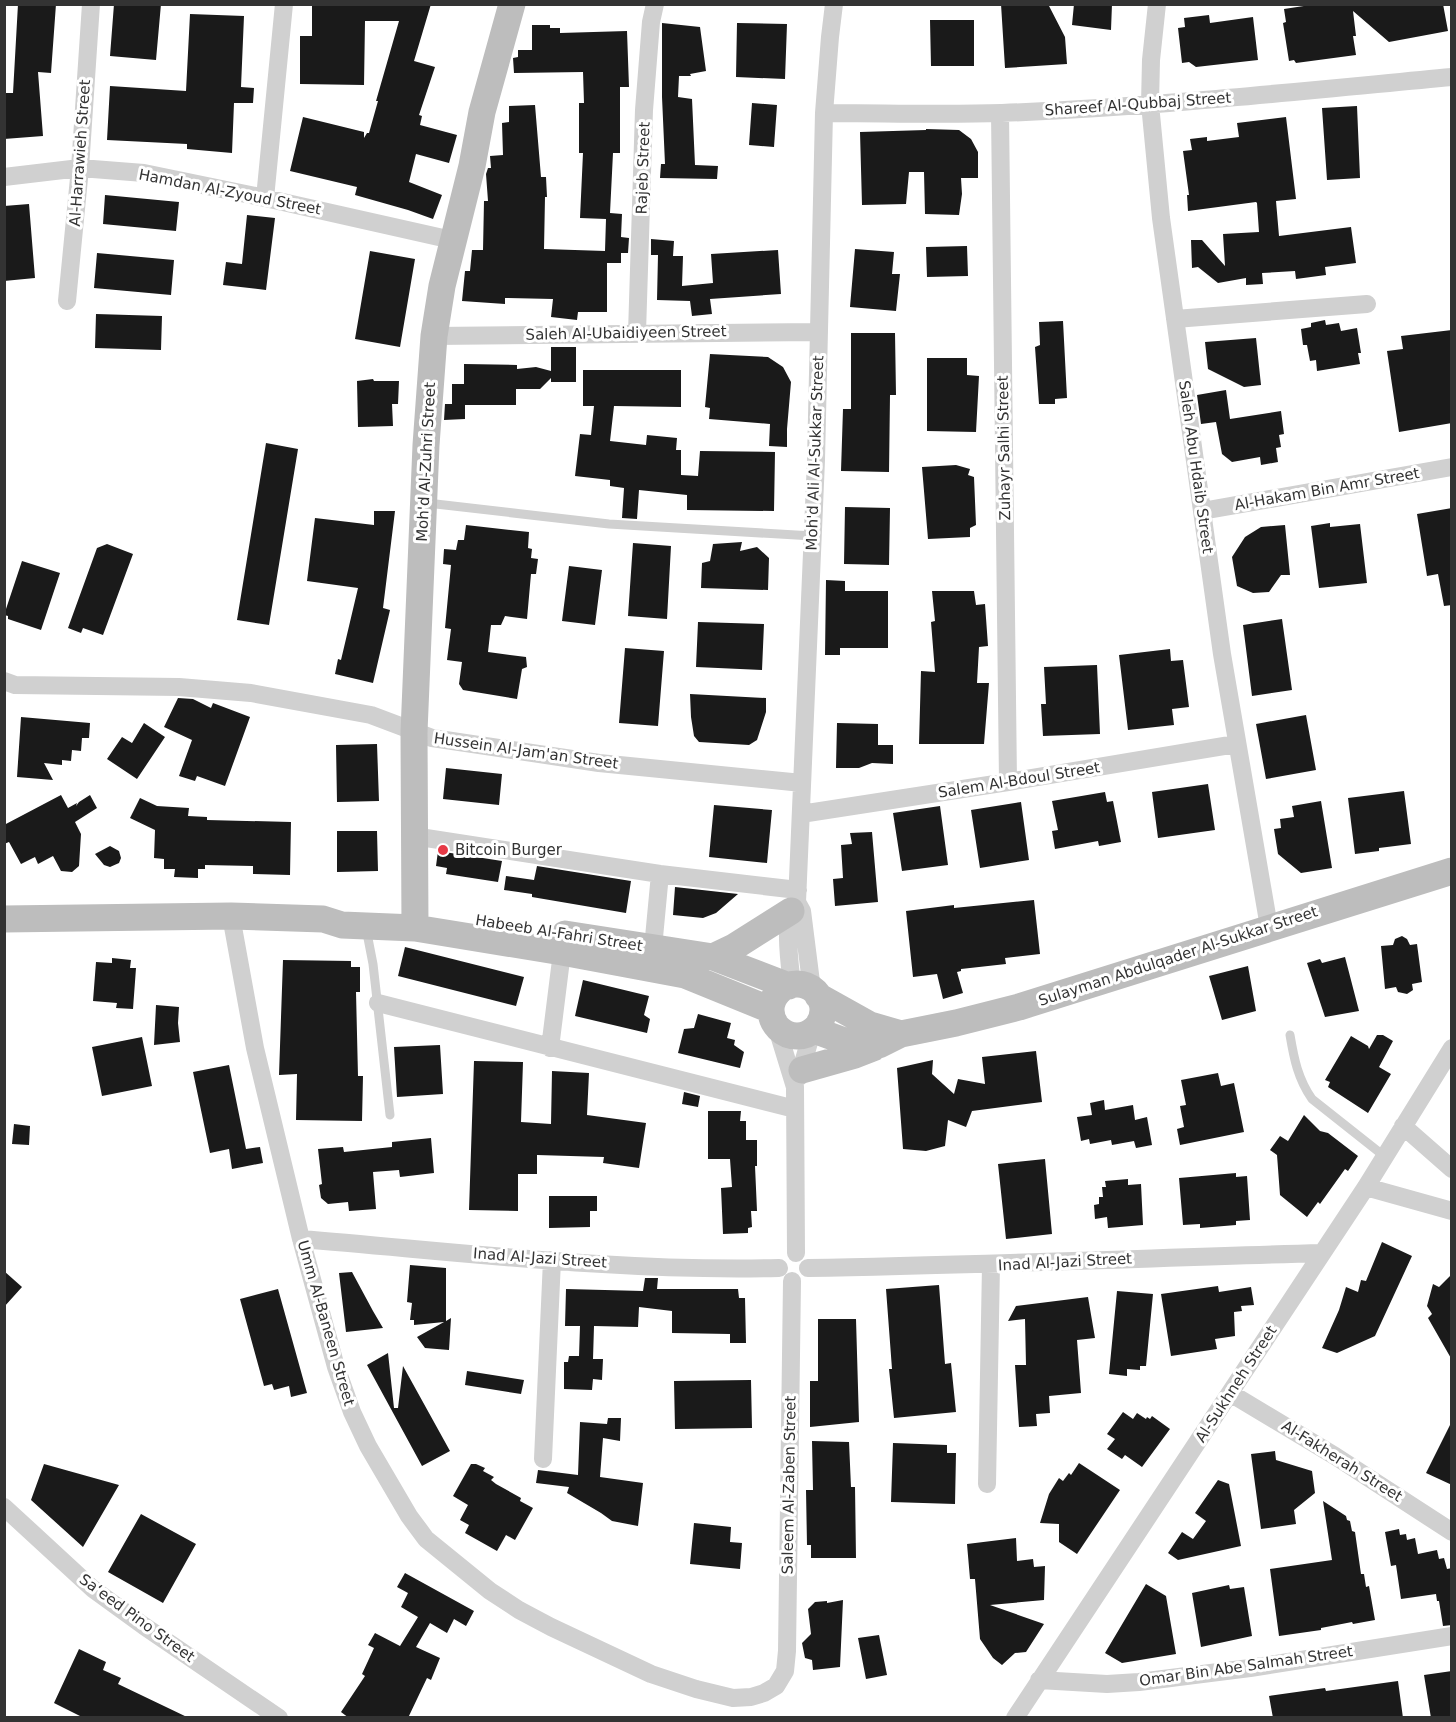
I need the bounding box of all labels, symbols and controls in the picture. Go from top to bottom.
street label: Al-Harrawieh Street [66,79,94,227]
street label: Shareef Al-Qubbaj Street [1044,88,1232,120]
street label: Rajeb Street [632,121,654,215]
street label: Hamdan Al-Zyoud Street [137,165,323,219]
street label: Saleh Al-Ubaidiyeen Street [525,322,727,344]
street label: Moh'd Ali Al-Sukkar Street [803,355,827,551]
street label: Zuhayr Salhi Street [994,375,1014,521]
street label: Saleh Abu Hdaib Street [1175,379,1217,555]
street label: Moh'd Al-Zuhri Street [413,382,439,542]
street label: Al-Hakam Bin Amr Street [1233,464,1421,514]
street label: Hussein Al-Jam'an Street [433,729,620,773]
street label: Salem Al-Bdoul Street [937,758,1101,802]
place label: Bitcoin Burger [455,841,563,859]
marker: Bitcoin Burger [436,843,450,857]
street label: Sulayman Abdulqader Al-Sukkar Street [1036,902,1320,1010]
street label: Habeeb Al-Fahri Street [474,911,644,955]
street label: Umm Al-Baneen Street [294,1238,358,1408]
street label: Inad Al-Jazi Street [472,1244,608,1272]
street label: Inad Al-Jazi Street [998,1249,1133,1274]
street label: Al-Sukhneh Street [1192,1322,1281,1446]
street label: Saleem Al-Zaben Street [778,1395,800,1574]
street label: Al-Fakherah Street [1278,1417,1406,1506]
street label: Sa‘eed Pino Street [76,1570,198,1666]
street label: Omar Bin Abe Salmah Street [1138,1642,1354,1690]

